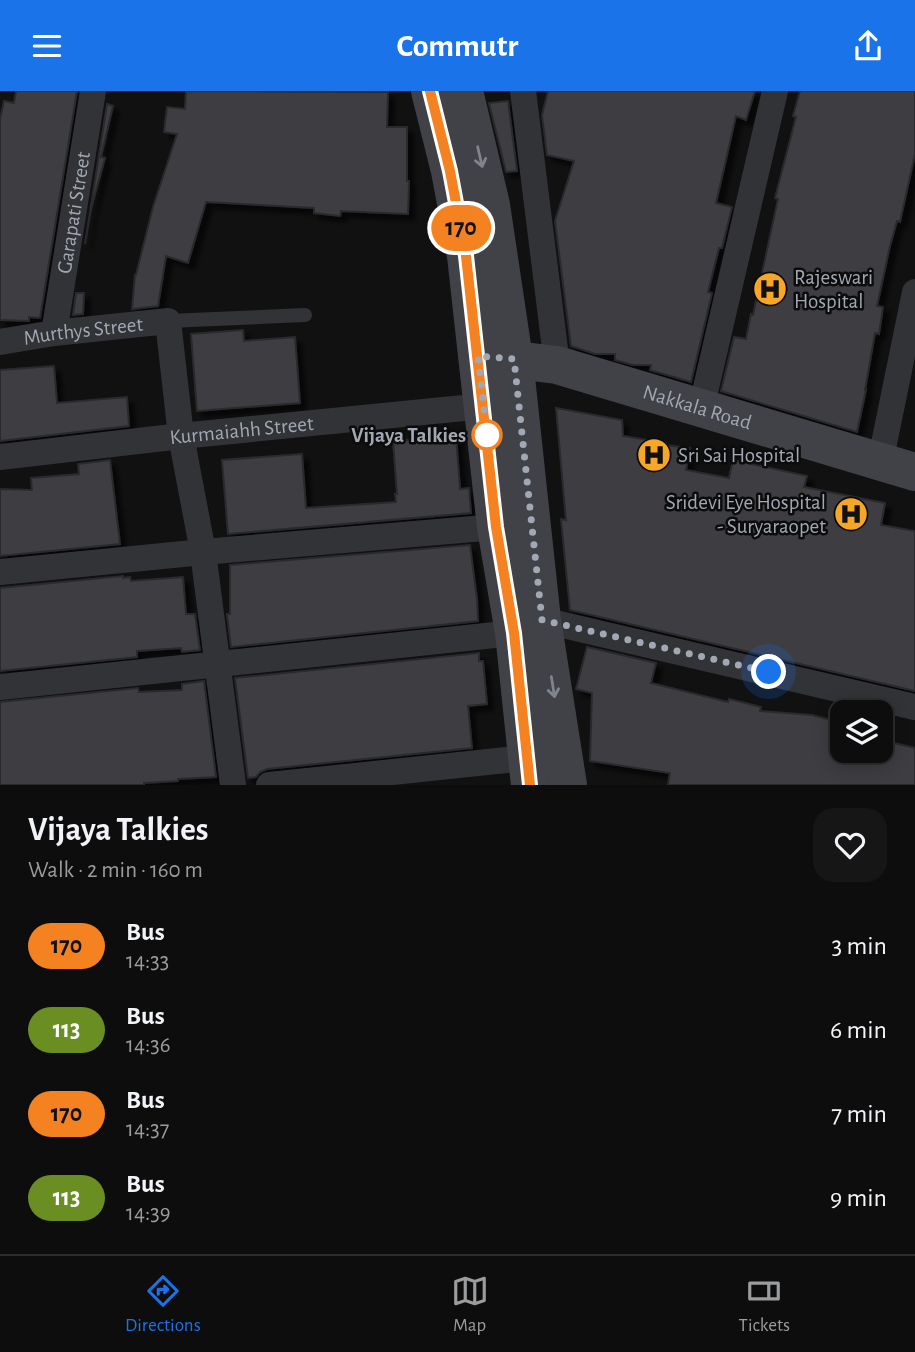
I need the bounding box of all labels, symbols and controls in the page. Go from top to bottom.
icon: menu [28,27,66,65]
icon: share [849,27,887,65]
text: Commutr [397,30,518,62]
one-way arrow [474,146,487,168]
street label: Garapati Street [53,150,94,275]
line badge: 170 [421,205,501,251]
text: 170 [445,216,477,240]
place label: Rajeswari Hospital [794,267,873,312]
hospital icon: Rajeswari Hospital [751,270,789,308]
street label: Murthys Street [22,313,144,348]
street label: Nakkala Road [641,381,754,433]
street label: Kurmaiahh Street [168,412,315,448]
marker: Vijaya Talkies [472,420,502,450]
place label: Vijaya Talkies [351,425,466,446]
hospital icon: Sri Sai Hospital [635,436,673,474]
place label: Sri Sai Hospital [678,445,800,466]
place label: Sridevi Eye Hospital - Suryaraopet [666,492,826,537]
hospital icon: Sridevi Eye Hospital - Suryaraopet [832,495,870,533]
your location [751,654,786,689]
one-way arrow [547,675,560,698]
map controls [830,700,893,763]
button: layers [830,700,893,763]
button: heart [813,808,887,882]
text: Vijaya Talkies [28,814,208,847]
text: Walk · 2 min · 160 m [28,859,203,882]
text: Bus [126,919,165,945]
text: 3 min [831,933,887,959]
text: 170 [51,934,82,958]
text: 14:33 [126,950,169,973]
text: Bus [126,1003,165,1029]
text: 6 min [830,1017,887,1043]
text: 113 [53,1018,80,1042]
text: 14:36 [126,1034,171,1057]
text: Bus [126,1087,165,1113]
text: 7 min [831,1101,887,1127]
text: 170 [51,1102,82,1126]
text: 14:37 [126,1118,169,1141]
text: Bus [126,1171,165,1197]
text: 9 min [830,1185,887,1211]
text: 113 [53,1186,80,1210]
text: 14:39 [126,1202,171,1225]
tab: Directions [125,1272,201,1337]
tab: Map [451,1272,489,1337]
tab: Tickets [739,1272,790,1337]

